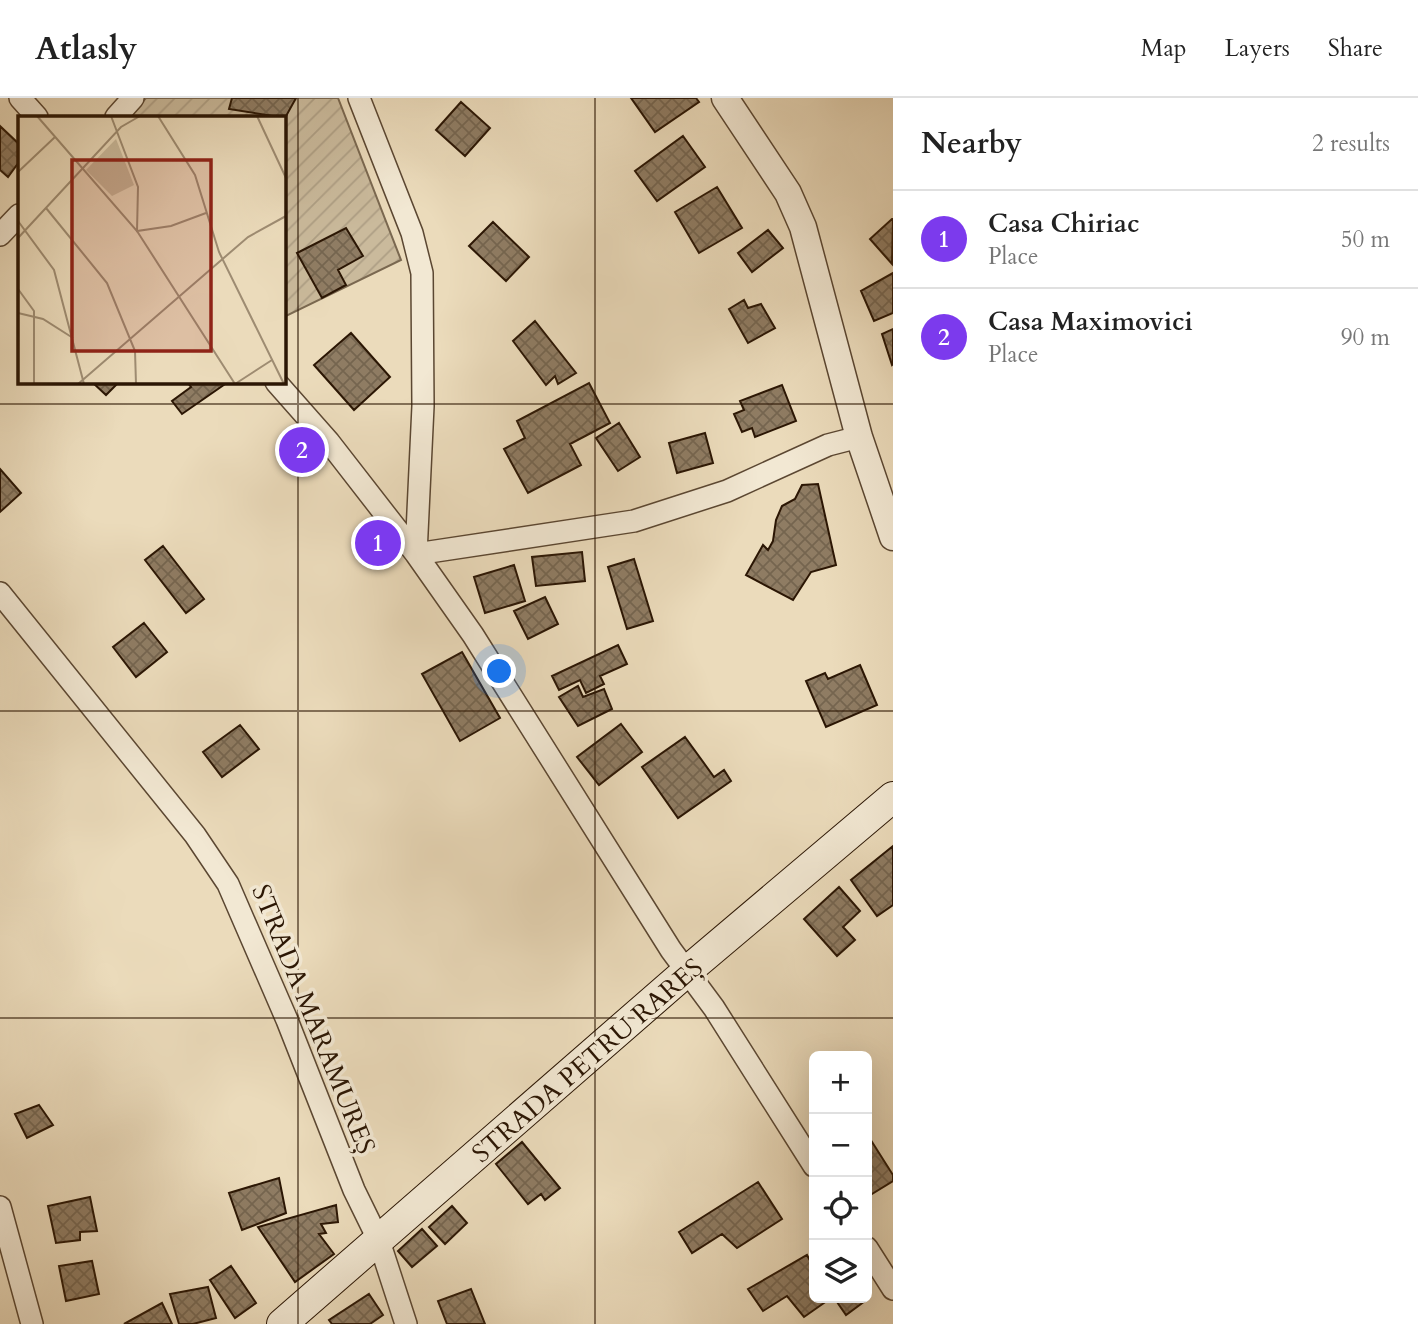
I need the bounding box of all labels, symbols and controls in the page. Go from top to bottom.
text: Atlasly [35,26,137,71]
text: Map [1141,32,1187,65]
text: Layers [1225,32,1290,65]
text: Share [1328,32,1383,65]
inset map [18,116,285,383]
text: Nearby [921,123,1022,164]
text: 2 results [1312,128,1390,159]
text: Casa Chiriac [988,206,1139,241]
text: 1 [938,224,950,255]
text: 50 m [1341,224,1390,255]
text: Place [988,241,1038,272]
text: Casa Maximovici [988,304,1193,339]
text: 2 [938,322,950,353]
text: 90 m [1341,322,1390,353]
text: Place [988,339,1038,370]
pin: 2 [279,424,325,476]
pin: 1 [355,517,401,569]
your location [482,654,516,688]
street label: STRADA MARAMUREȘ [243,879,384,1159]
street label: STRADA PETRU RAREȘ [464,950,710,1171]
map controls [809,1051,872,1303]
button: + [809,1051,872,1114]
button: − [809,1114,872,1177]
button: locate [809,1177,872,1240]
button: layers [809,1240,872,1303]

